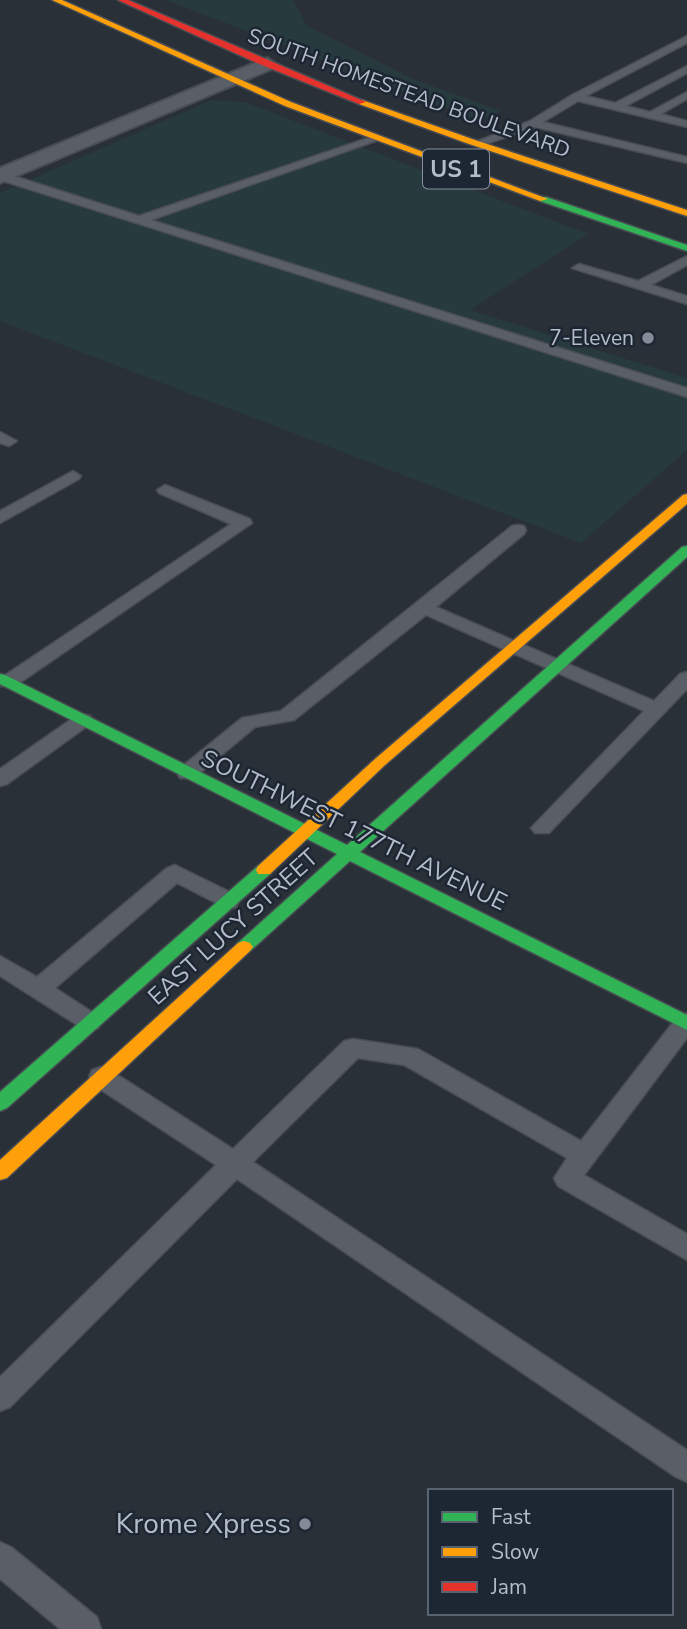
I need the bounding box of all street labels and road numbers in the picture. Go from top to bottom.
street label: SOUTH HOMESTEAD BOULEVARD [244,21,574,165]
road number: US 1 [423,150,489,188]
street label: SOUTHWEST 177TH AVENUE [196,742,512,918]
street label: EAST LUCY STREET [141,841,326,1012]

